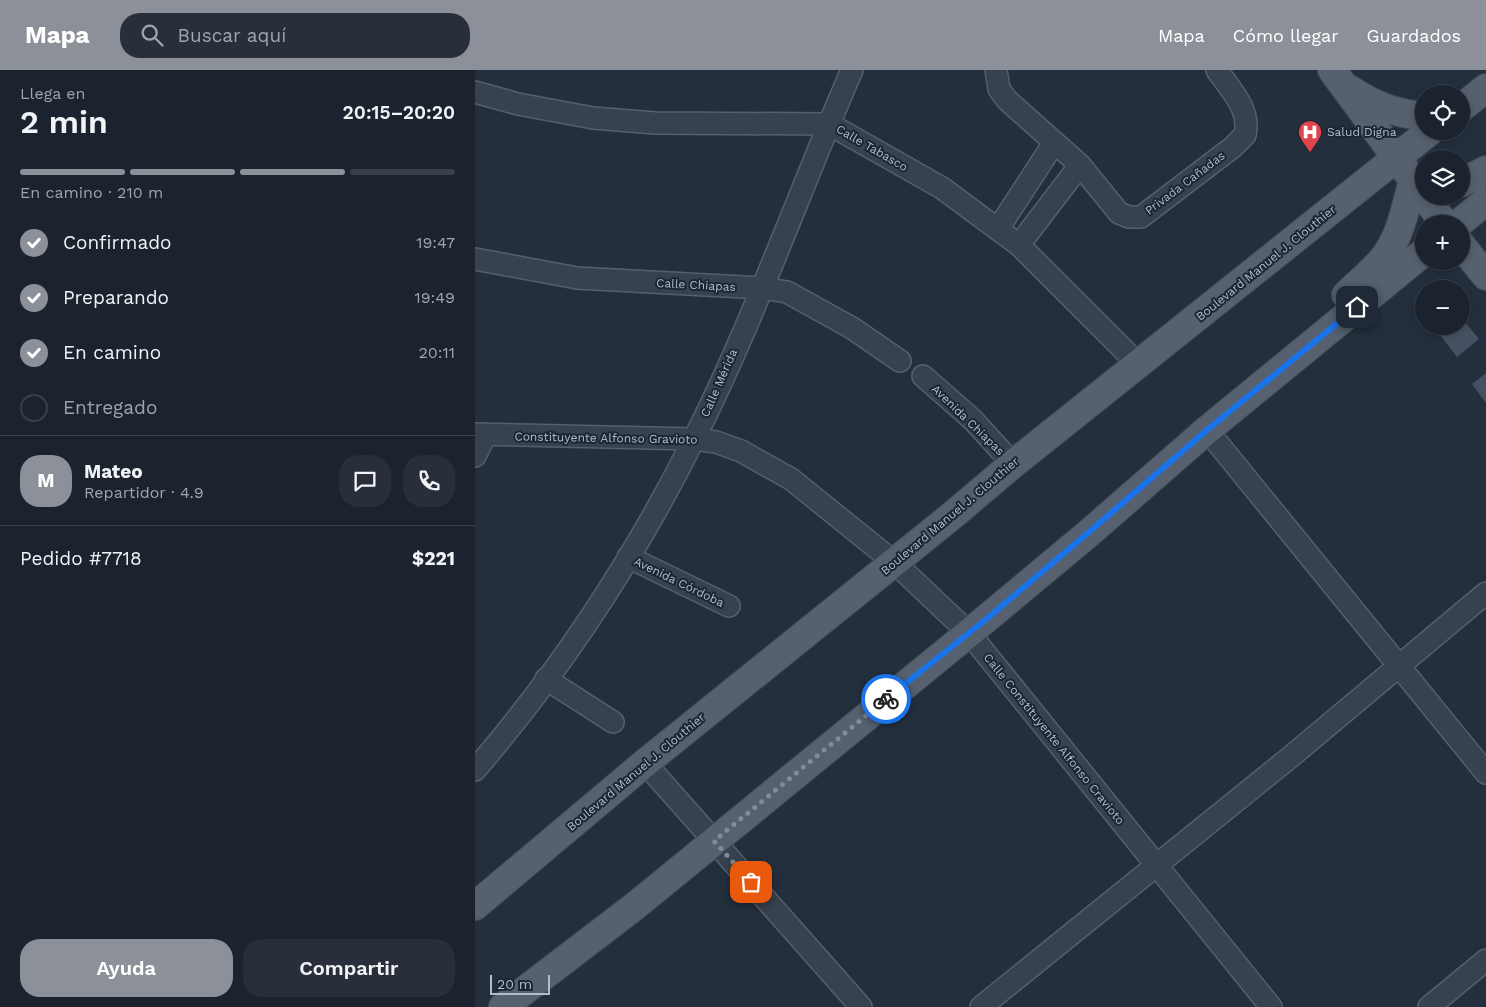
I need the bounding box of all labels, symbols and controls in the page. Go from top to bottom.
search box [120,13,470,58]
text: Mapa [25,21,90,49]
icon: search [138,21,166,49]
text: Buscar aquí [178,24,286,47]
text: Mapa [1158,25,1205,46]
text: Cómo llegar [1233,25,1339,46]
text: Guardados [1367,25,1461,46]
text: Llega en [20,84,86,103]
map controls [1415,85,1470,335]
button: locate [1415,85,1470,140]
text: 20:15–20:20 [343,101,455,124]
text: 2 min [20,103,108,141]
hospital icon: Salud Digna [1297,119,1323,153]
street label: Calle Tabasco [834,122,910,174]
place label: Salud Digna [1327,125,1397,139]
street label: Privada Cañadas [1142,148,1228,218]
button: layers [1415,150,1470,205]
text: En camino · 210 m [20,183,163,202]
street label: Boulevard Manuel J. Clouthier [1193,202,1339,324]
button: + [1415,215,1470,270]
icon: check [20,229,48,257]
text: Confirmado [63,231,172,254]
text: 19:47 [416,233,455,252]
street label: Calle Chiapas [656,276,736,294]
button: − [1415,280,1470,335]
icon: check [20,284,48,312]
text: Preparando [63,286,169,309]
pin [1336,286,1378,328]
text: 19:49 [415,288,455,307]
icon: home [1343,293,1371,321]
icon: check [20,339,48,367]
text: En camino [63,341,161,364]
text: 20:11 [419,343,455,362]
street label: Calle Mérida [698,347,740,419]
street label: Avenida Chiapas [929,382,1007,458]
text: Entregado [63,396,157,419]
street label: Constituyente Alfonso Gravioto [514,429,698,447]
street label: Boulevard Manuel J. Clouthier [878,454,1022,578]
button: chat [339,455,391,507]
button: phone [403,455,455,507]
text: Mateo [84,460,143,483]
text: M [37,469,55,492]
text: Repartidor · 4.9 [84,483,204,502]
text: Pedido #7718 [20,547,142,570]
text: $221 [412,547,455,570]
street label: Avenida Córdoba [632,554,727,610]
street label: Calle Constituyente Alfonso Cravioto [981,651,1127,827]
courier [861,674,911,724]
icon: bike [872,685,900,713]
street label: Boulevard Manuel J. Clouthier [564,710,708,834]
pin [730,861,772,903]
icon: bag [737,868,765,896]
button: Ayuda [20,939,233,997]
button: Compartir [243,939,455,997]
scale bar [490,972,550,995]
text: 20 m [497,976,532,992]

